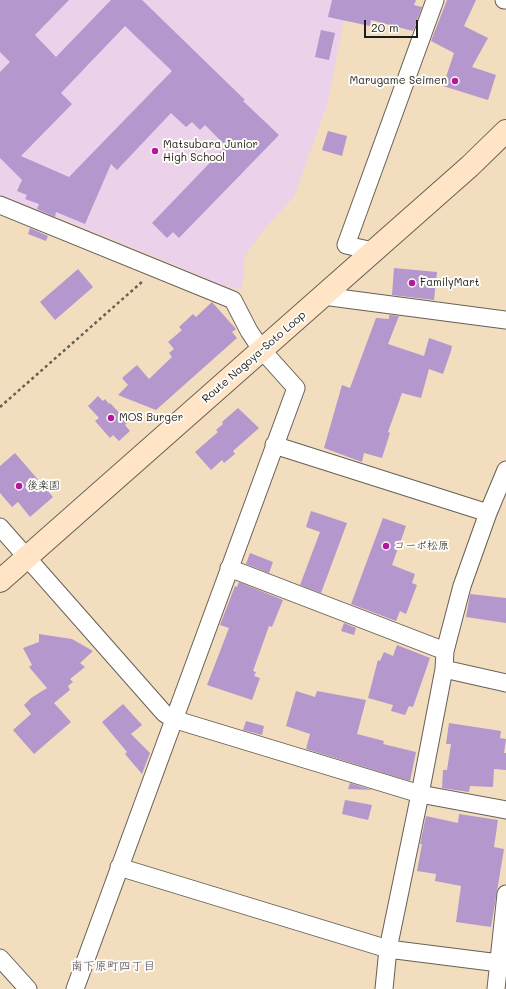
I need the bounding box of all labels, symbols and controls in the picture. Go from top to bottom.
scale bar [366,12,420,38]
text: 20 m [371,19,399,35]
place label: Marugame Seimen [349,74,447,88]
marker: Marugame Seimen [450,76,460,86]
place label: Matsubara Junior High School [163,138,258,164]
marker: Matsubara Junior High School [150,146,160,156]
place label: FamilyMart [420,276,480,290]
marker: FamilyMart [407,278,417,288]
street label: Route Nagoya-Soto Loop [199,308,309,406]
place label: MOS Burger [119,411,183,425]
marker: MOS Burger [106,413,116,423]
place label: 後楽園 [27,479,60,493]
marker: 後楽園 [14,481,24,491]
place label: コーポ松原 [394,539,449,553]
marker: コーポ松原 [381,541,391,551]
district label: 南下原町四丁目 [71,959,155,973]

